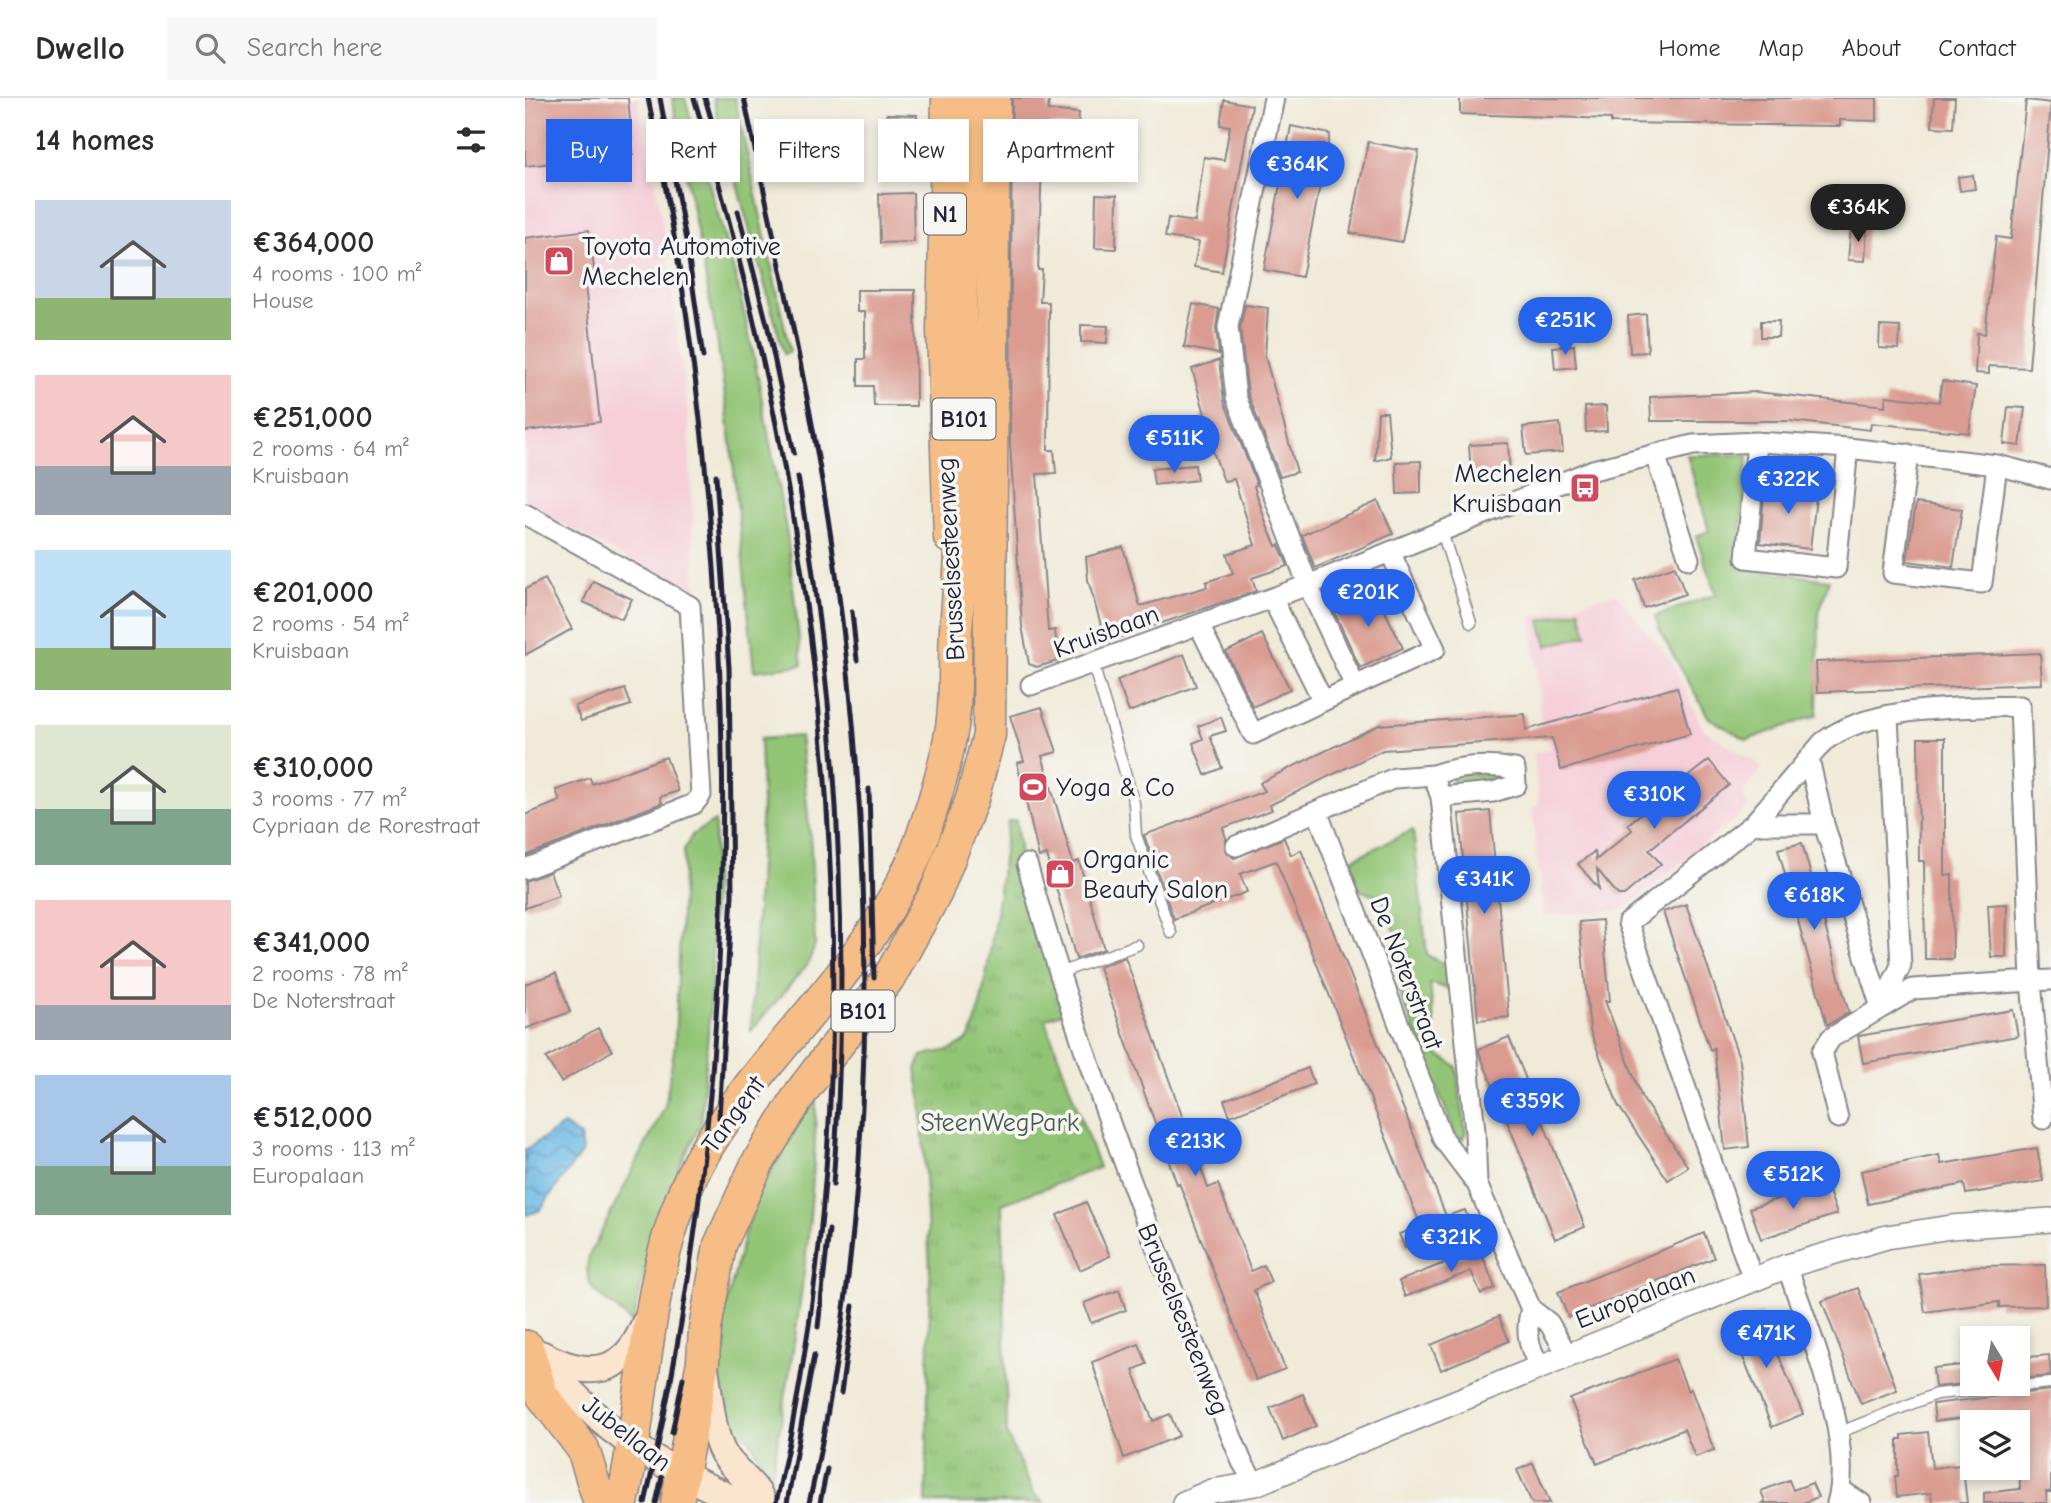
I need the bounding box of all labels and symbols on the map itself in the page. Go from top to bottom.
pin: €364K [1248,141,1346,201]
pin: €364K [1809,184,1907,244]
road number: N1 [924,194,966,234]
place label: Toyota Automotive Mechelen [582,232,781,292]
shop icon: Toyota Automotive Mechelen [542,244,576,278]
pin: €251K [1516,298,1614,357]
road number: B101 [933,398,996,440]
pin: €511K [1125,416,1223,475]
pin: €322K [1739,456,1837,516]
street label: Brusselsesteenweg [931,457,971,661]
place label: Mechelen Kruisbaan [1452,459,1562,519]
bus stop icon: Mechelen Kruisbaan [1568,471,1602,505]
pin: €201K [1319,570,1417,629]
street label: Kruisbaan [1050,599,1163,665]
sports icon: Yoga & Co [1016,770,1050,804]
pin: €310K [1605,772,1703,831]
place label: Yoga & Co [1056,773,1175,803]
place label: Organic Beauty Salon [1083,845,1228,905]
pin: €341K [1435,856,1533,916]
shop icon: Organic Beauty Salon [1043,857,1077,891]
pin: €618K [1765,872,1863,932]
street label: De Noterstraat [1363,893,1449,1055]
road number: B101 [831,990,895,1031]
street label: Tangent [696,1069,773,1159]
pin: €359K [1483,1079,1581,1138]
park label: SteenWegPark [921,1108,1080,1138]
pin: €213K [1146,1118,1244,1178]
pin: €512K [1744,1152,1842,1211]
pin: €321K [1402,1214,1500,1274]
street label: Brusselsesteenweg [1131,1219,1235,1419]
street label: Europalaan [1571,1260,1700,1336]
pin: €471K [1717,1310,1815,1370]
north arrow [1960,1326,2030,1396]
street label: Jubellaan [576,1390,677,1478]

